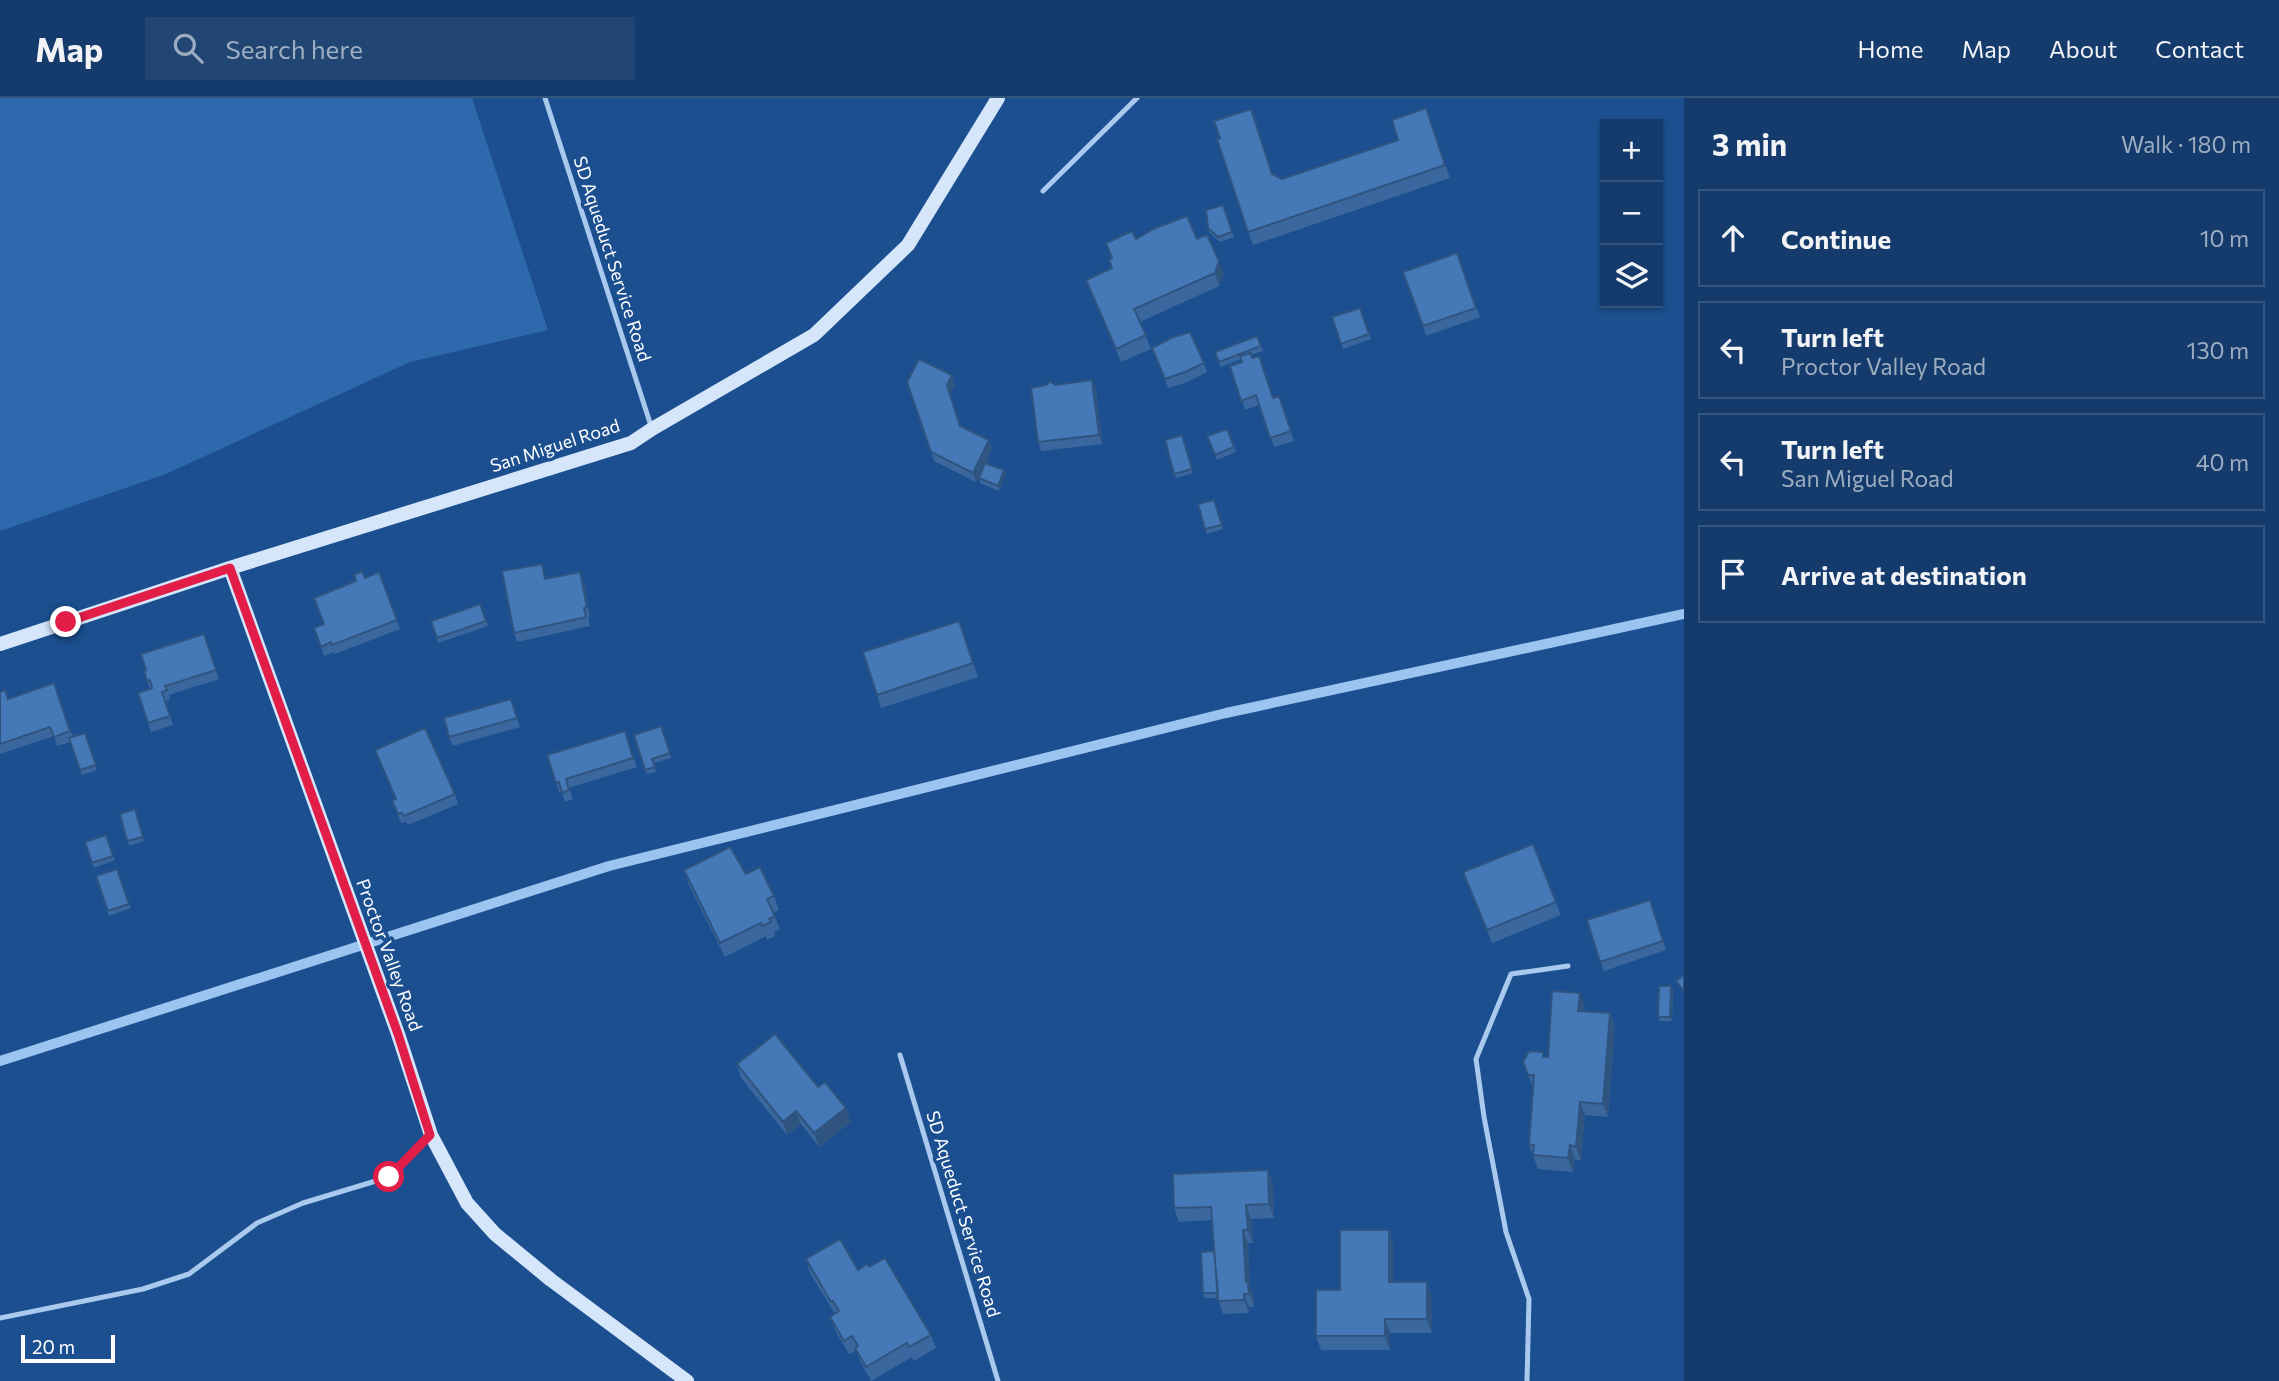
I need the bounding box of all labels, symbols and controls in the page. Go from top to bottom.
search box [145,17,635,80]
text: Map [35,28,103,69]
icon: search [169,29,207,67]
text: Search here [225,33,363,64]
text: Home [1858,34,1924,63]
text: Map [1962,34,2011,63]
text: About [2049,34,2117,63]
text: Contact [2155,34,2244,63]
map controls [1600,119,1663,308]
button: + [1600,119,1663,182]
text: 3 min [1712,125,1787,162]
text: Walk · 180 m [2121,130,2251,158]
street label: SD Aqueduct Service Road [569,153,657,364]
button: − [1600,182,1663,245]
icon: ahead [1714,219,1752,257]
text: Continue [1781,223,1891,254]
text: 10 m [2200,224,2249,252]
button: layers [1600,245,1663,308]
text: Turn left [1781,321,1884,352]
icon: left [1714,331,1752,369]
text: 130 m [2187,336,2249,364]
text: Proctor Valley Road [1781,352,1986,380]
street label: San Miguel Road [487,414,622,476]
text: Turn left [1781,433,1884,464]
icon: left [1714,443,1752,481]
text: 40 m [2196,448,2249,476]
text: San Miguel Road [1781,464,1953,492]
icon: arrive [1714,555,1752,593]
text: Arrive at destination [1781,559,2027,590]
route end [50,606,81,637]
street label: Proctor Valley Road [352,875,428,1034]
street label: SD Aqueduct Service Road [922,1108,1006,1319]
route start [373,1161,404,1192]
scale bar [21,1332,116,1364]
text: 20 m [32,1335,75,1358]

